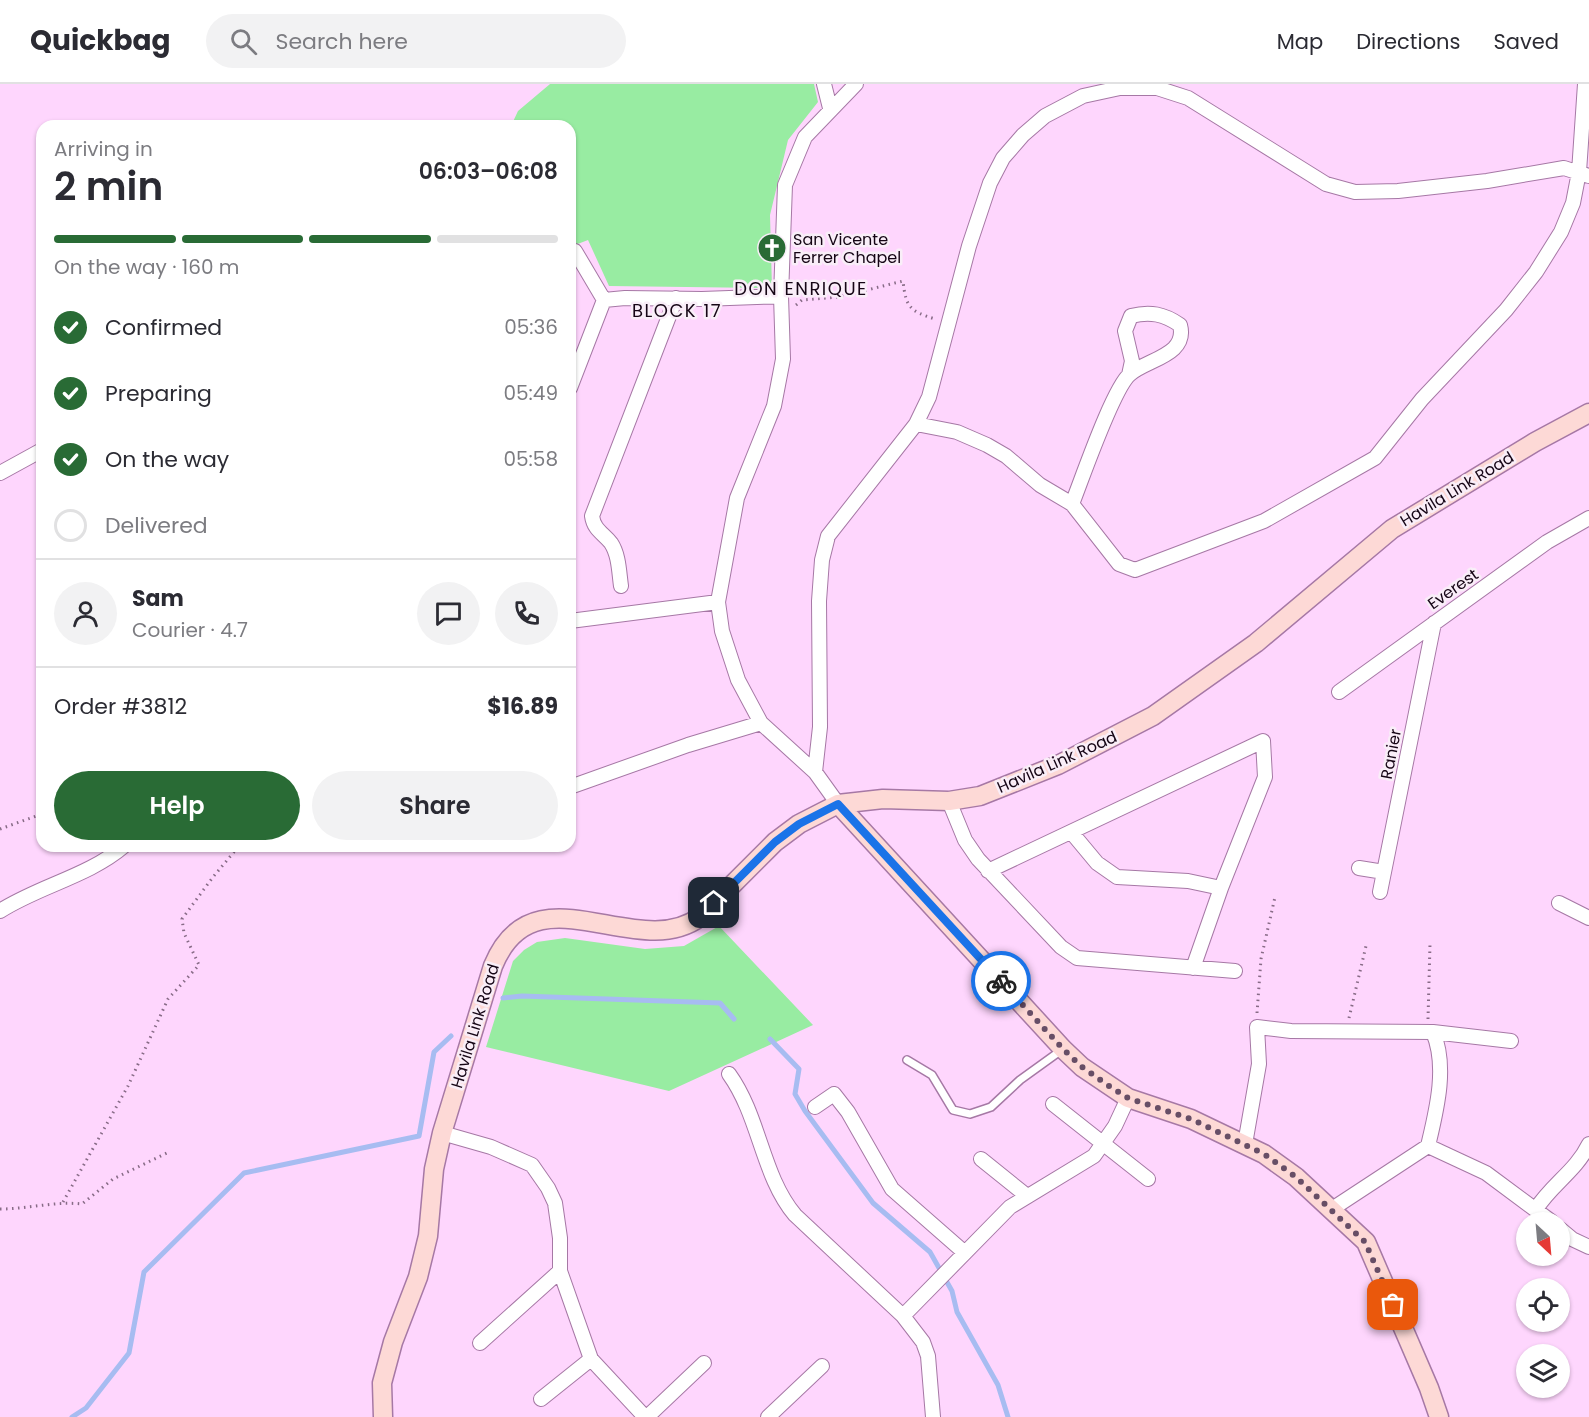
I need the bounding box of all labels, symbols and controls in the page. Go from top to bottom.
search box [206,14,626,68]
text: Quickbag [30,21,170,60]
icon: search [227,25,260,58]
text: Search here [275,26,408,57]
text: Map [1277,27,1323,56]
text: Directions [1356,27,1460,56]
text: Saved [1493,27,1559,56]
text: Arriving in [54,135,153,163]
text: 06:03–06:08 [419,156,558,187]
text: 2 min [54,159,163,214]
place label: San Vicente Ferrer Chapel [793,228,901,269]
church icon: San Vicente Ferrer Chapel [756,232,788,264]
text: On the way · 160 m [54,253,239,281]
district label: DON ENRIQUE [734,276,868,301]
district label: BLOCK 17 [632,298,722,323]
icon: check [54,311,87,344]
text: Confirmed [105,312,222,343]
text: 05:36 [504,313,558,341]
icon: check [54,377,87,410]
text: Preparing [105,378,212,409]
text: 05:49 [503,379,558,407]
icon: check [54,443,87,476]
text: On the way [105,444,229,475]
text: 05:58 [503,445,558,473]
street label: Havila Link Road [1396,446,1518,532]
text: Delivered [105,510,208,541]
street label: Everest [1423,563,1483,615]
button: person [54,582,117,645]
button: chat [417,582,480,645]
button: phone [495,582,558,645]
text: Sam [132,583,184,614]
text: Courier · 4.7 [132,616,248,644]
text: Order #3812 [54,691,187,722]
text: $16.89 [487,691,558,722]
street label: Havila Link Road [993,725,1121,799]
street label: Ranier [1375,727,1407,781]
button: Help [54,771,300,840]
button: Share [312,771,558,840]
pin [688,877,739,928]
icon: home [697,886,730,919]
courier [971,951,1031,1011]
street label: Havila Link Road [445,961,505,1091]
icon: bike [985,965,1018,998]
north arrow [1516,1212,1570,1266]
map controls [1516,1212,1570,1398]
button: locate [1516,1278,1570,1332]
pin [1367,1279,1418,1330]
icon: bag [1376,1288,1409,1321]
button: layers [1516,1344,1570,1398]

